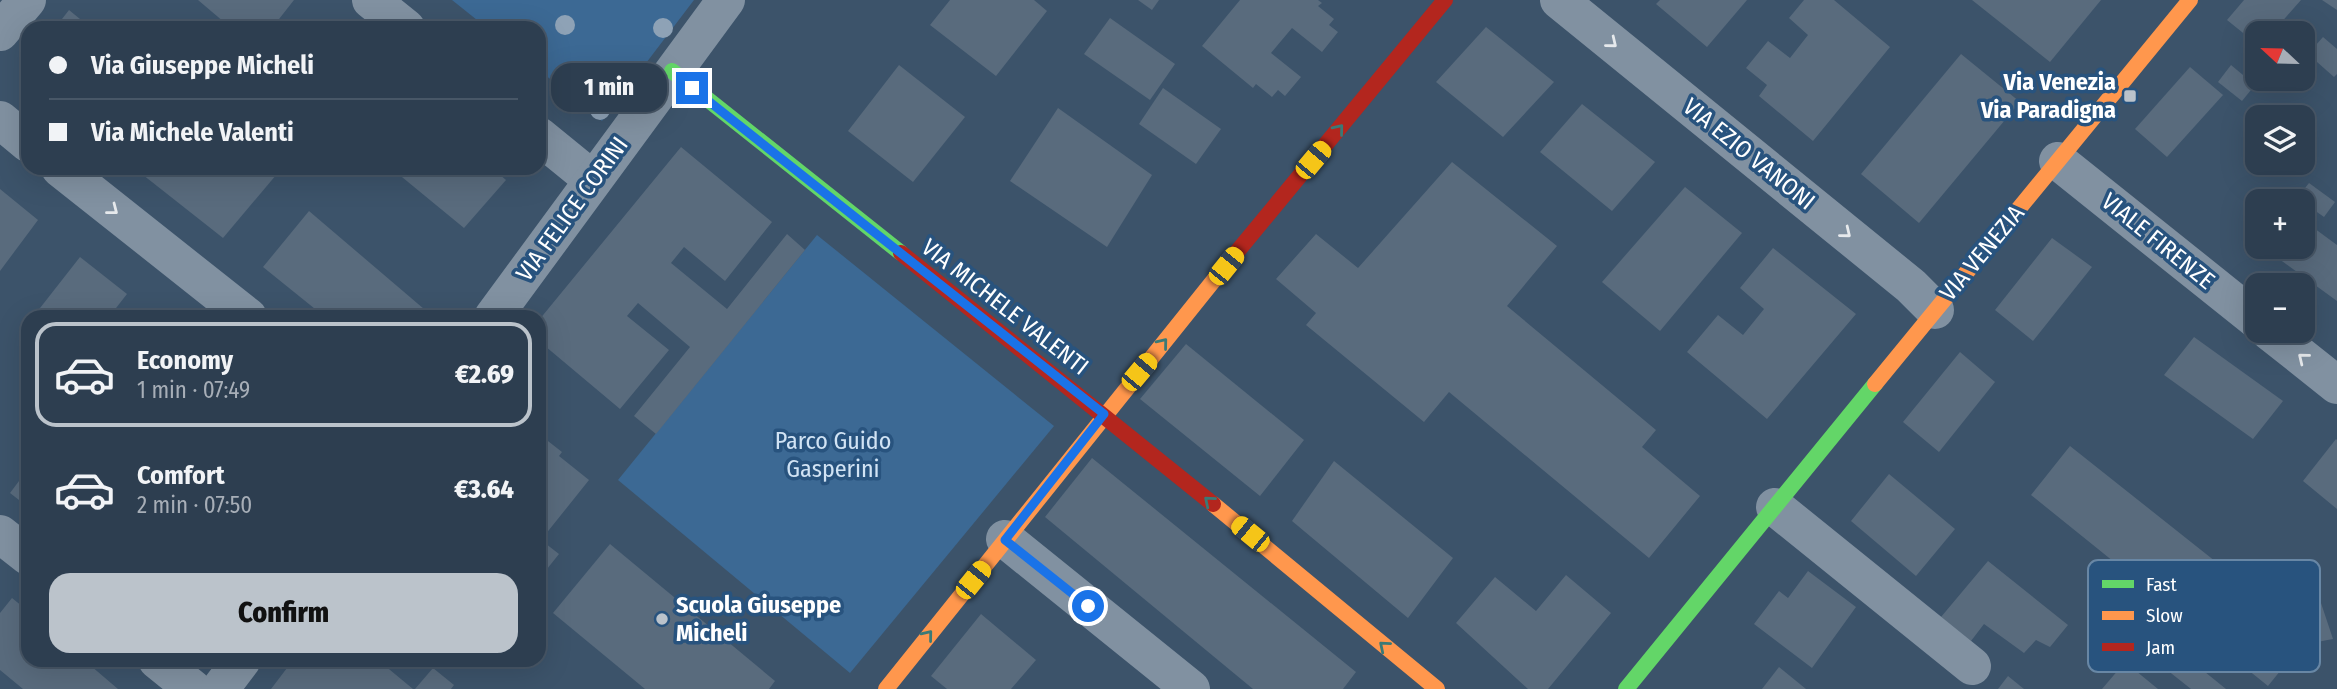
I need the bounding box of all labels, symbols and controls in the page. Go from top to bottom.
north arrow [2245,21,2315,91]
map controls [2245,21,2315,343]
one-way arrow [1604,35,1617,47]
text: Via Giuseppe Micheli [91,50,314,81]
callout: 1 min [552,64,668,112]
place label: Via Venezia Via Paradigna [1980,68,2116,124]
route end [676,72,708,104]
text: 1 min [584,73,634,101]
marker: Via Venezia Via Paradigna [2122,88,2138,104]
street label: VIA EZIO VANONI [1678,92,1820,216]
button: layers [2245,105,2315,175]
text: Via Michele Valenti [91,117,294,148]
one-way arrow [1331,125,1343,138]
street label: VIA FELICE CORINI [510,131,634,287]
car [1292,137,1335,183]
street label: VIALE FIRENZE [2096,187,2220,295]
button: + [2245,189,2315,259]
street label: VIA VENEZIA [1934,199,2030,306]
one-way arrow [106,202,118,215]
one-way arrow [1838,224,1850,237]
street label: VIA MICHELE VALENTI [916,233,1094,381]
car [1205,243,1248,289]
button: − [2245,273,2315,343]
one-way arrow [1155,338,1167,351]
icon: car [53,343,116,406]
text: Economy [137,345,233,376]
car [1118,349,1161,395]
one-way arrow [2299,354,2312,366]
text: €2.69 [455,359,514,390]
text: 1 min · 07:49 [137,376,250,404]
park label: Parco Guido Gasperini [775,427,891,483]
icon: car [53,458,116,521]
text: Comfort [137,460,225,491]
text: €3.64 [454,474,514,505]
text: 2 min · 07:50 [137,491,252,519]
one-way arrow [1204,496,1216,509]
car [1228,513,1273,555]
car [952,557,995,603]
legend [2088,560,2320,672]
button: Confirm [49,573,518,653]
text: Fast [2146,573,2177,596]
route start [1072,590,1104,622]
place label: Scuola Giuseppe Micheli [676,591,841,647]
text: Slow [2146,604,2183,627]
marker: Scuola Giuseppe Micheli [654,611,670,627]
one-way arrow [920,631,932,644]
text: Jam [2146,636,2175,659]
one-way arrow [1379,641,1391,654]

